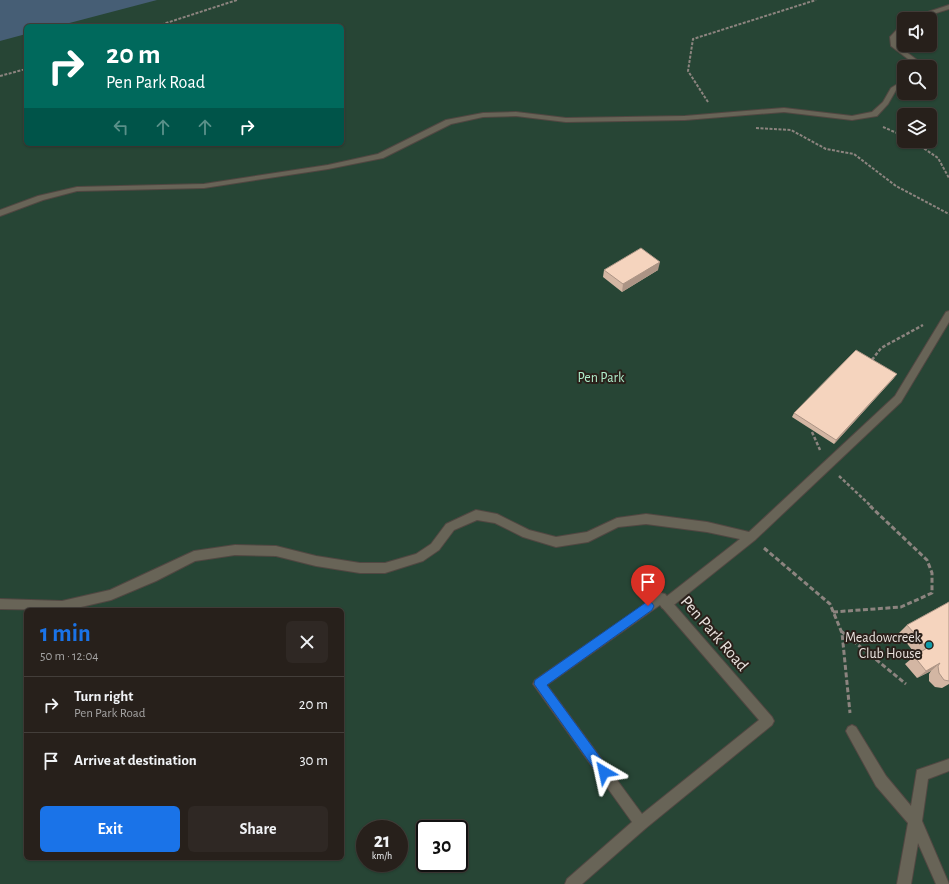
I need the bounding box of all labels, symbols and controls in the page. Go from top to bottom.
map controls [897,12,937,148]
button: sound [897,12,937,52]
icon: right [40,40,92,92]
text: 20 m [106,41,161,69]
button: search [897,60,937,100]
text: Pen Park Road [106,74,205,92]
button: layers [897,108,937,148]
icon: left [110,116,132,138]
icon: ahead [152,116,174,138]
icon: ahead [194,116,216,138]
icon: right [236,116,258,138]
park label: Pen Park [578,371,625,385]
pin [631,565,665,606]
icon: arrive [637,571,659,593]
street label: Pen Park Road [678,592,752,674]
button: close [286,621,328,663]
text: 1 min [40,622,91,646]
place label: Meadowcreek Club House [845,631,922,661]
marker: Meadowcreek Club House [924,640,934,650]
text: 50 m · 12:04 [40,650,99,663]
text: Turn right [74,689,133,704]
icon: right [40,694,62,716]
text: 20 m [299,697,328,712]
text: Pen Park Road [74,707,146,720]
icon: arrive [40,750,62,772]
position arrow [583,751,625,793]
text: Arrive at destination [74,753,197,768]
text: 30 m [299,753,328,768]
button: Exit [40,806,180,852]
button: Share [188,806,328,852]
speed limit sign: 30 [416,820,468,872]
text: 21 [374,831,390,851]
text: km/h [372,851,392,861]

